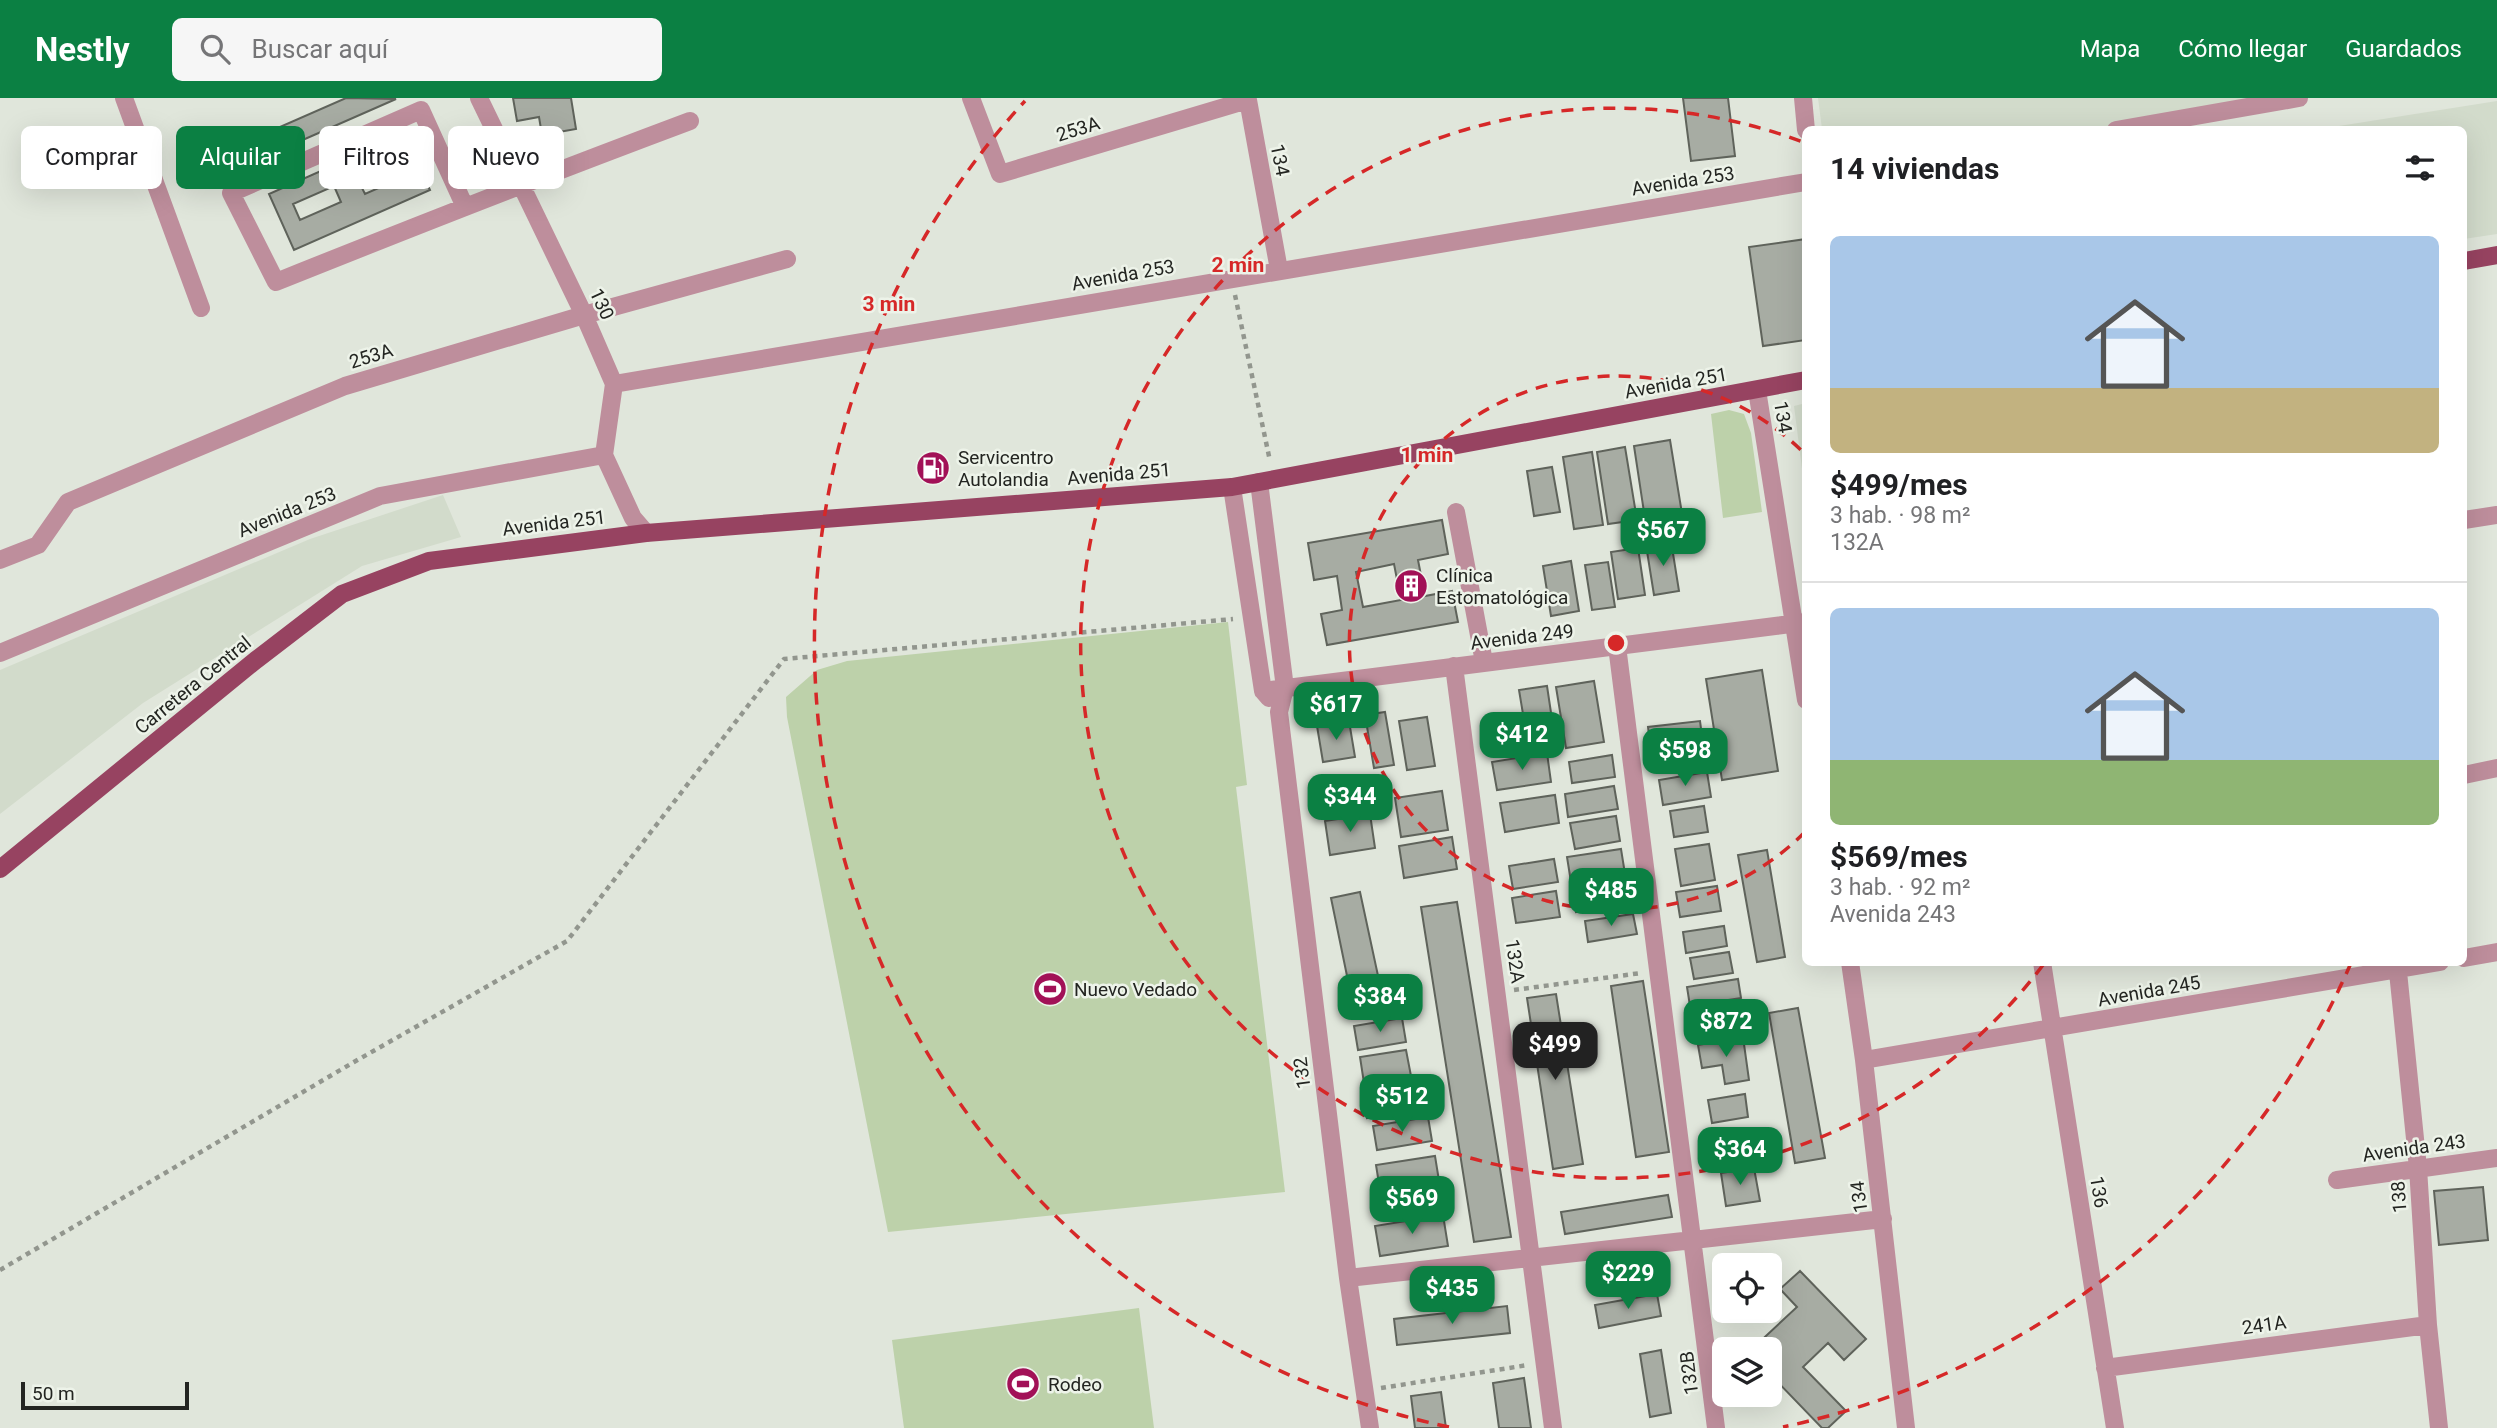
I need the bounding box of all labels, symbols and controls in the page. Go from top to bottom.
search box [172,18,662,81]
text: Nestly [35,30,130,69]
icon: search [196,30,234,68]
text: Buscar aquí [252,34,388,64]
text: Mapa [2080,35,2140,63]
text: Cómo llegar [2178,35,2307,63]
text: Guardados [2345,35,2462,63]
street label: 253A [1053,111,1103,146]
chip: Comprar [21,126,162,189]
chip: Alquilar [176,126,305,189]
chip: Filtros [319,126,434,189]
chip: Nuevo [448,126,564,189]
street label: 134 [1266,142,1294,178]
icon: filters [2401,149,2439,187]
text: 14 viviendas [1830,151,2000,186]
street label: Avenida 253 [1630,162,1736,200]
text: 2 min [1212,253,1264,277]
street label: Avenida 253 [1070,255,1176,295]
icon: home [2072,281,2198,407]
street label: 130 [585,285,619,323]
text: 3 min [863,292,915,316]
street label: 253A [346,338,396,373]
street label: Avenida 251 [1623,363,1729,403]
street label: 134 [1769,399,1797,435]
text: 1 min [1401,443,1453,467]
place label: Servicentro Autolandia [958,446,1054,491]
fuel station icon: Servicentro Autolandia [914,449,952,487]
street label: Avenida 251 [1066,458,1172,490]
text: $499/mes [1830,467,1968,502]
street label: Avenida 253 [234,482,340,542]
text: 3 hab. · 98 m² [1830,502,1970,529]
street label: Avenida 251 [501,505,607,541]
pin: $567 [1622,508,1704,568]
text: $567 [1637,517,1689,544]
text: 132A [1830,529,1884,556]
place label: Clínica Estomatológica [1436,564,1568,609]
building icon: Clínica Estomatológica [1392,567,1430,605]
street label: Avenida 249 [1469,619,1575,655]
street label: Carretera Central [130,631,256,739]
centre of rings [1604,631,1628,655]
icon: home [2072,653,2198,779]
pin: $617 [1295,682,1377,742]
text: $617 [1310,691,1362,718]
pin: $412 [1481,712,1563,772]
text: $412 [1496,721,1548,748]
pin: $598 [1644,728,1726,788]
text: $598 [1659,737,1711,764]
pin: $344 [1309,774,1391,834]
text: $344 [1324,783,1376,810]
text: $569/mes [1830,839,1968,874]
pin: $485 [1570,868,1652,928]
text: 3 hab. · 92 m² [1830,874,1970,901]
text: $485 [1585,877,1637,904]
text: Avenida 243 [1830,901,1956,928]
street label: 132A [1501,937,1530,985]
sports icon: Nuevo Vedado [1031,970,1069,1008]
street label: Avenida 245 [2096,971,2202,1011]
pin: $384 [1339,974,1421,1034]
place label: Nuevo Vedado [1074,978,1197,1001]
text: $384 [1354,983,1406,1010]
pin: $872 [1685,1000,1767,1059]
text: $872 [1700,1008,1752,1035]
pin: $499 [1514,1023,1596,1082]
text: $499 [1529,1031,1581,1058]
street label: 132 [1289,1056,1315,1090]
pin: $512 [1361,1074,1443,1134]
text: $512 [1376,1083,1428,1110]
pin: $364 [1699,1128,1781,1187]
street label: Avenida 243 [2361,1129,2467,1167]
text: $364 [1714,1136,1766,1163]
street label: 136 [2085,1174,2113,1210]
pin: $569 [1371,1176,1453,1236]
street label: 134 [1846,1179,1872,1214]
street label: 138 [2386,1180,2412,1214]
text: $569 [1386,1185,1438,1212]
pin: $229 [1587,1252,1669,1311]
map controls [1712,1253,1782,1407]
button: locate [1712,1253,1782,1323]
text: $229 [1602,1260,1654,1287]
pin: $435 [1411,1266,1493,1326]
text: $435 [1426,1275,1478,1302]
street label: 241A [2240,1310,2288,1339]
button: layers [1712,1337,1782,1407]
street label: 132B [1675,1350,1703,1396]
sports icon: Rodeo [1004,1365,1042,1403]
place label: Rodeo [1048,1373,1102,1396]
scale bar [21,1379,189,1411]
text: 50 m [32,1382,75,1405]

